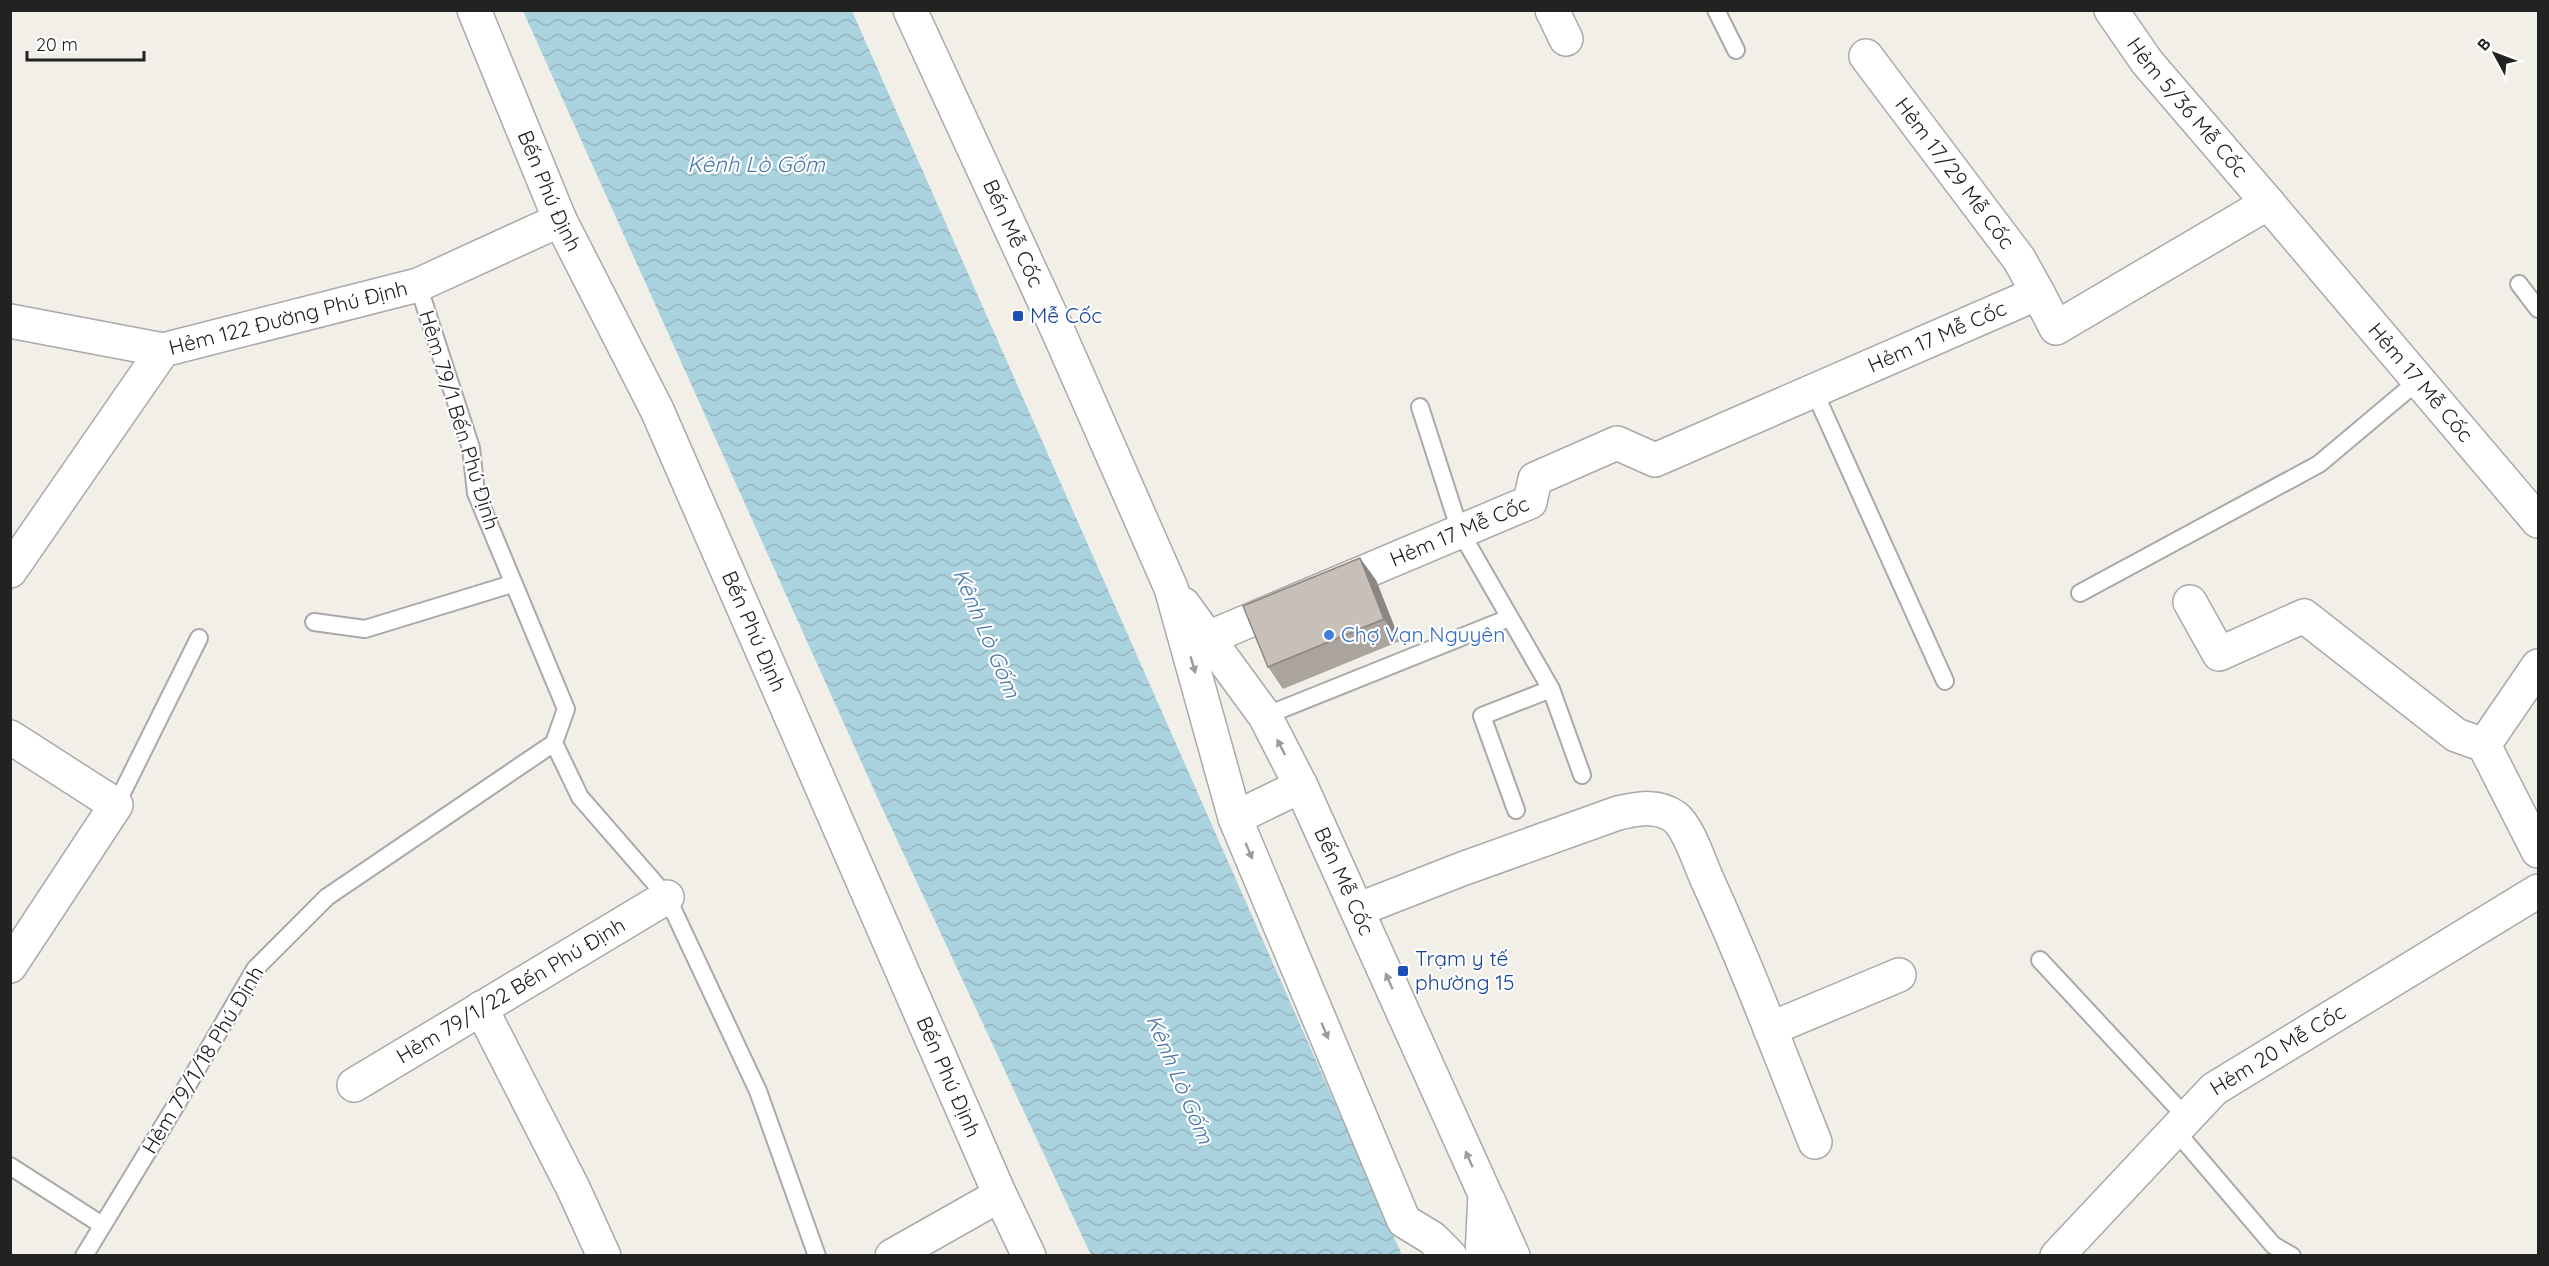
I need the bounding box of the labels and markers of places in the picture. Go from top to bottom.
place label: Mễ Cốc [1030,302,1102,328]
marker: Mễ Cốc [1011,309,1025,323]
place label: Chợ Vạn Nguyên [1341,621,1505,647]
marker: Chợ Vạn Nguyên [1322,628,1336,642]
place label: Trạm y tế phường 15 [1415,945,1514,995]
marker: Trạm y tế phường 15 [1396,964,1410,978]

